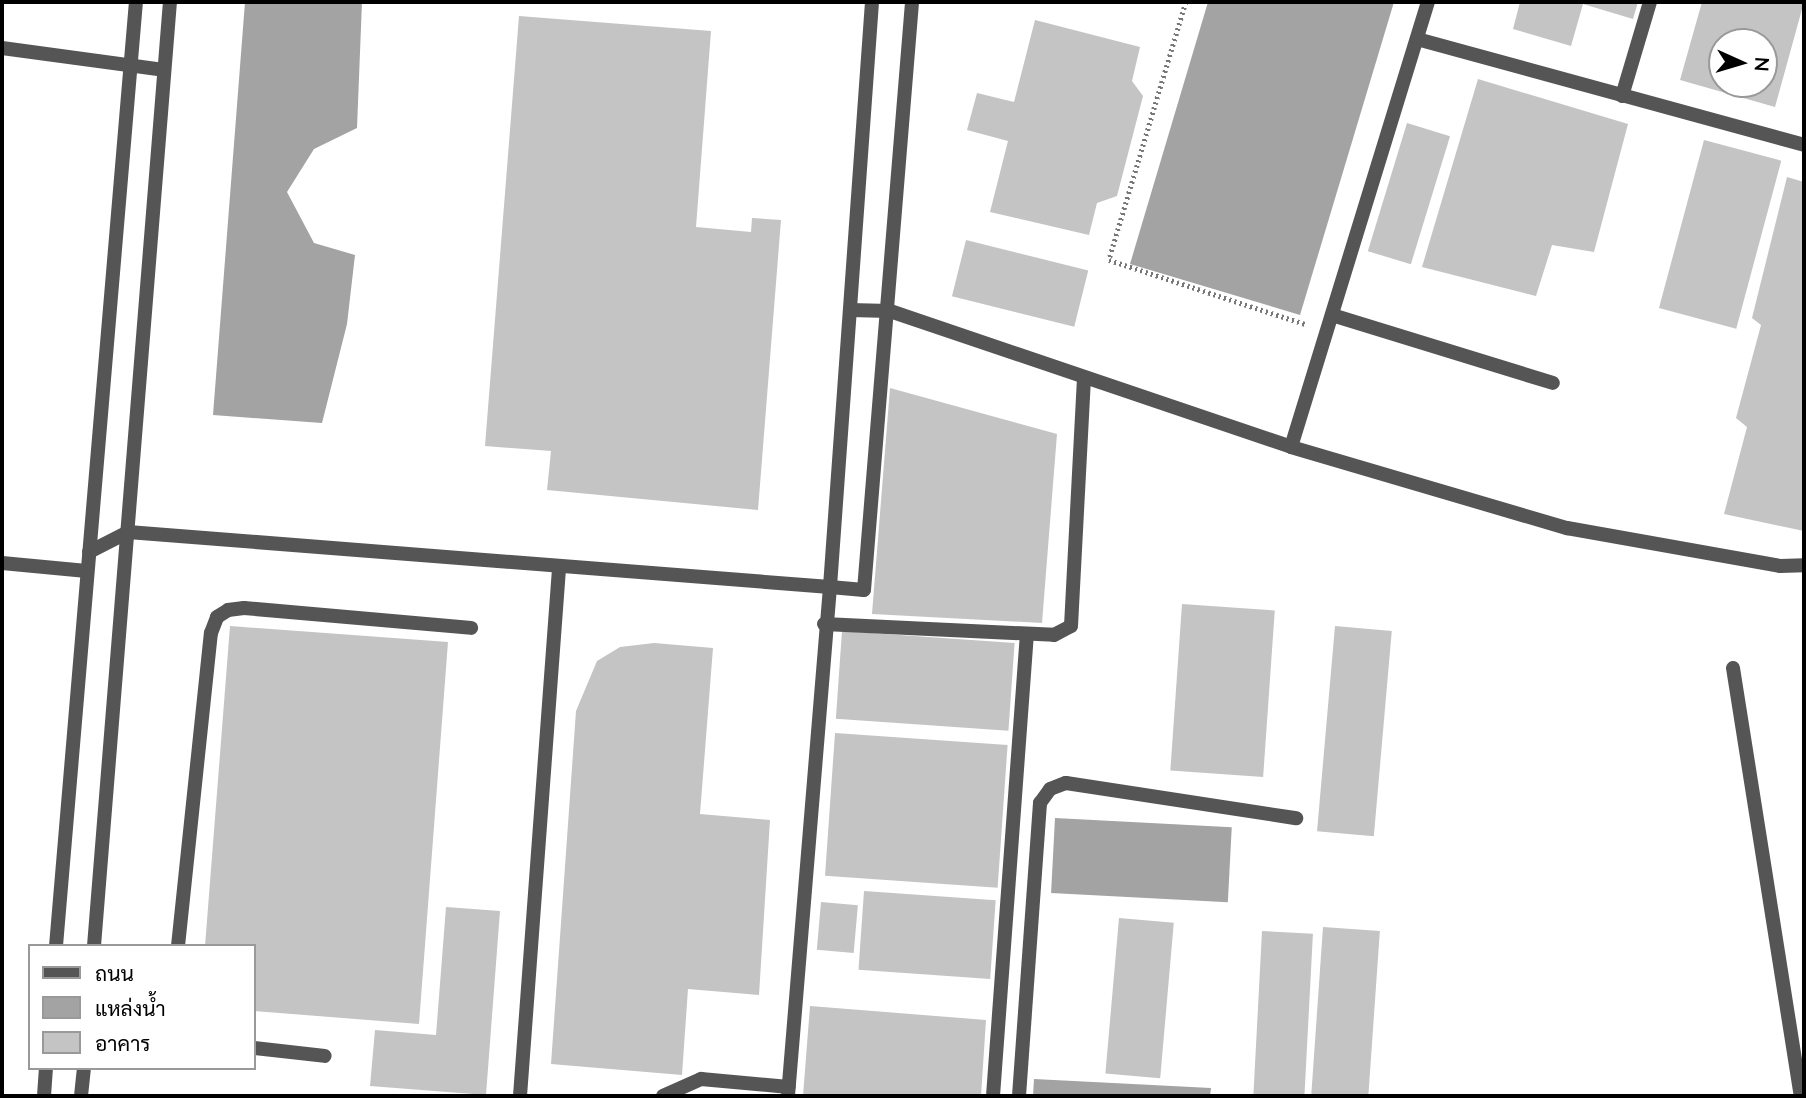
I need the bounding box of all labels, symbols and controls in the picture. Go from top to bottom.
north arrow [1708,28,1778,98]
text: N [1750,56,1774,72]
legend [28,944,256,1070]
text: ถนน [95,960,134,985]
text: แหล่งน้ำ [95,995,166,1020]
text: อาคาร [95,1030,151,1055]

